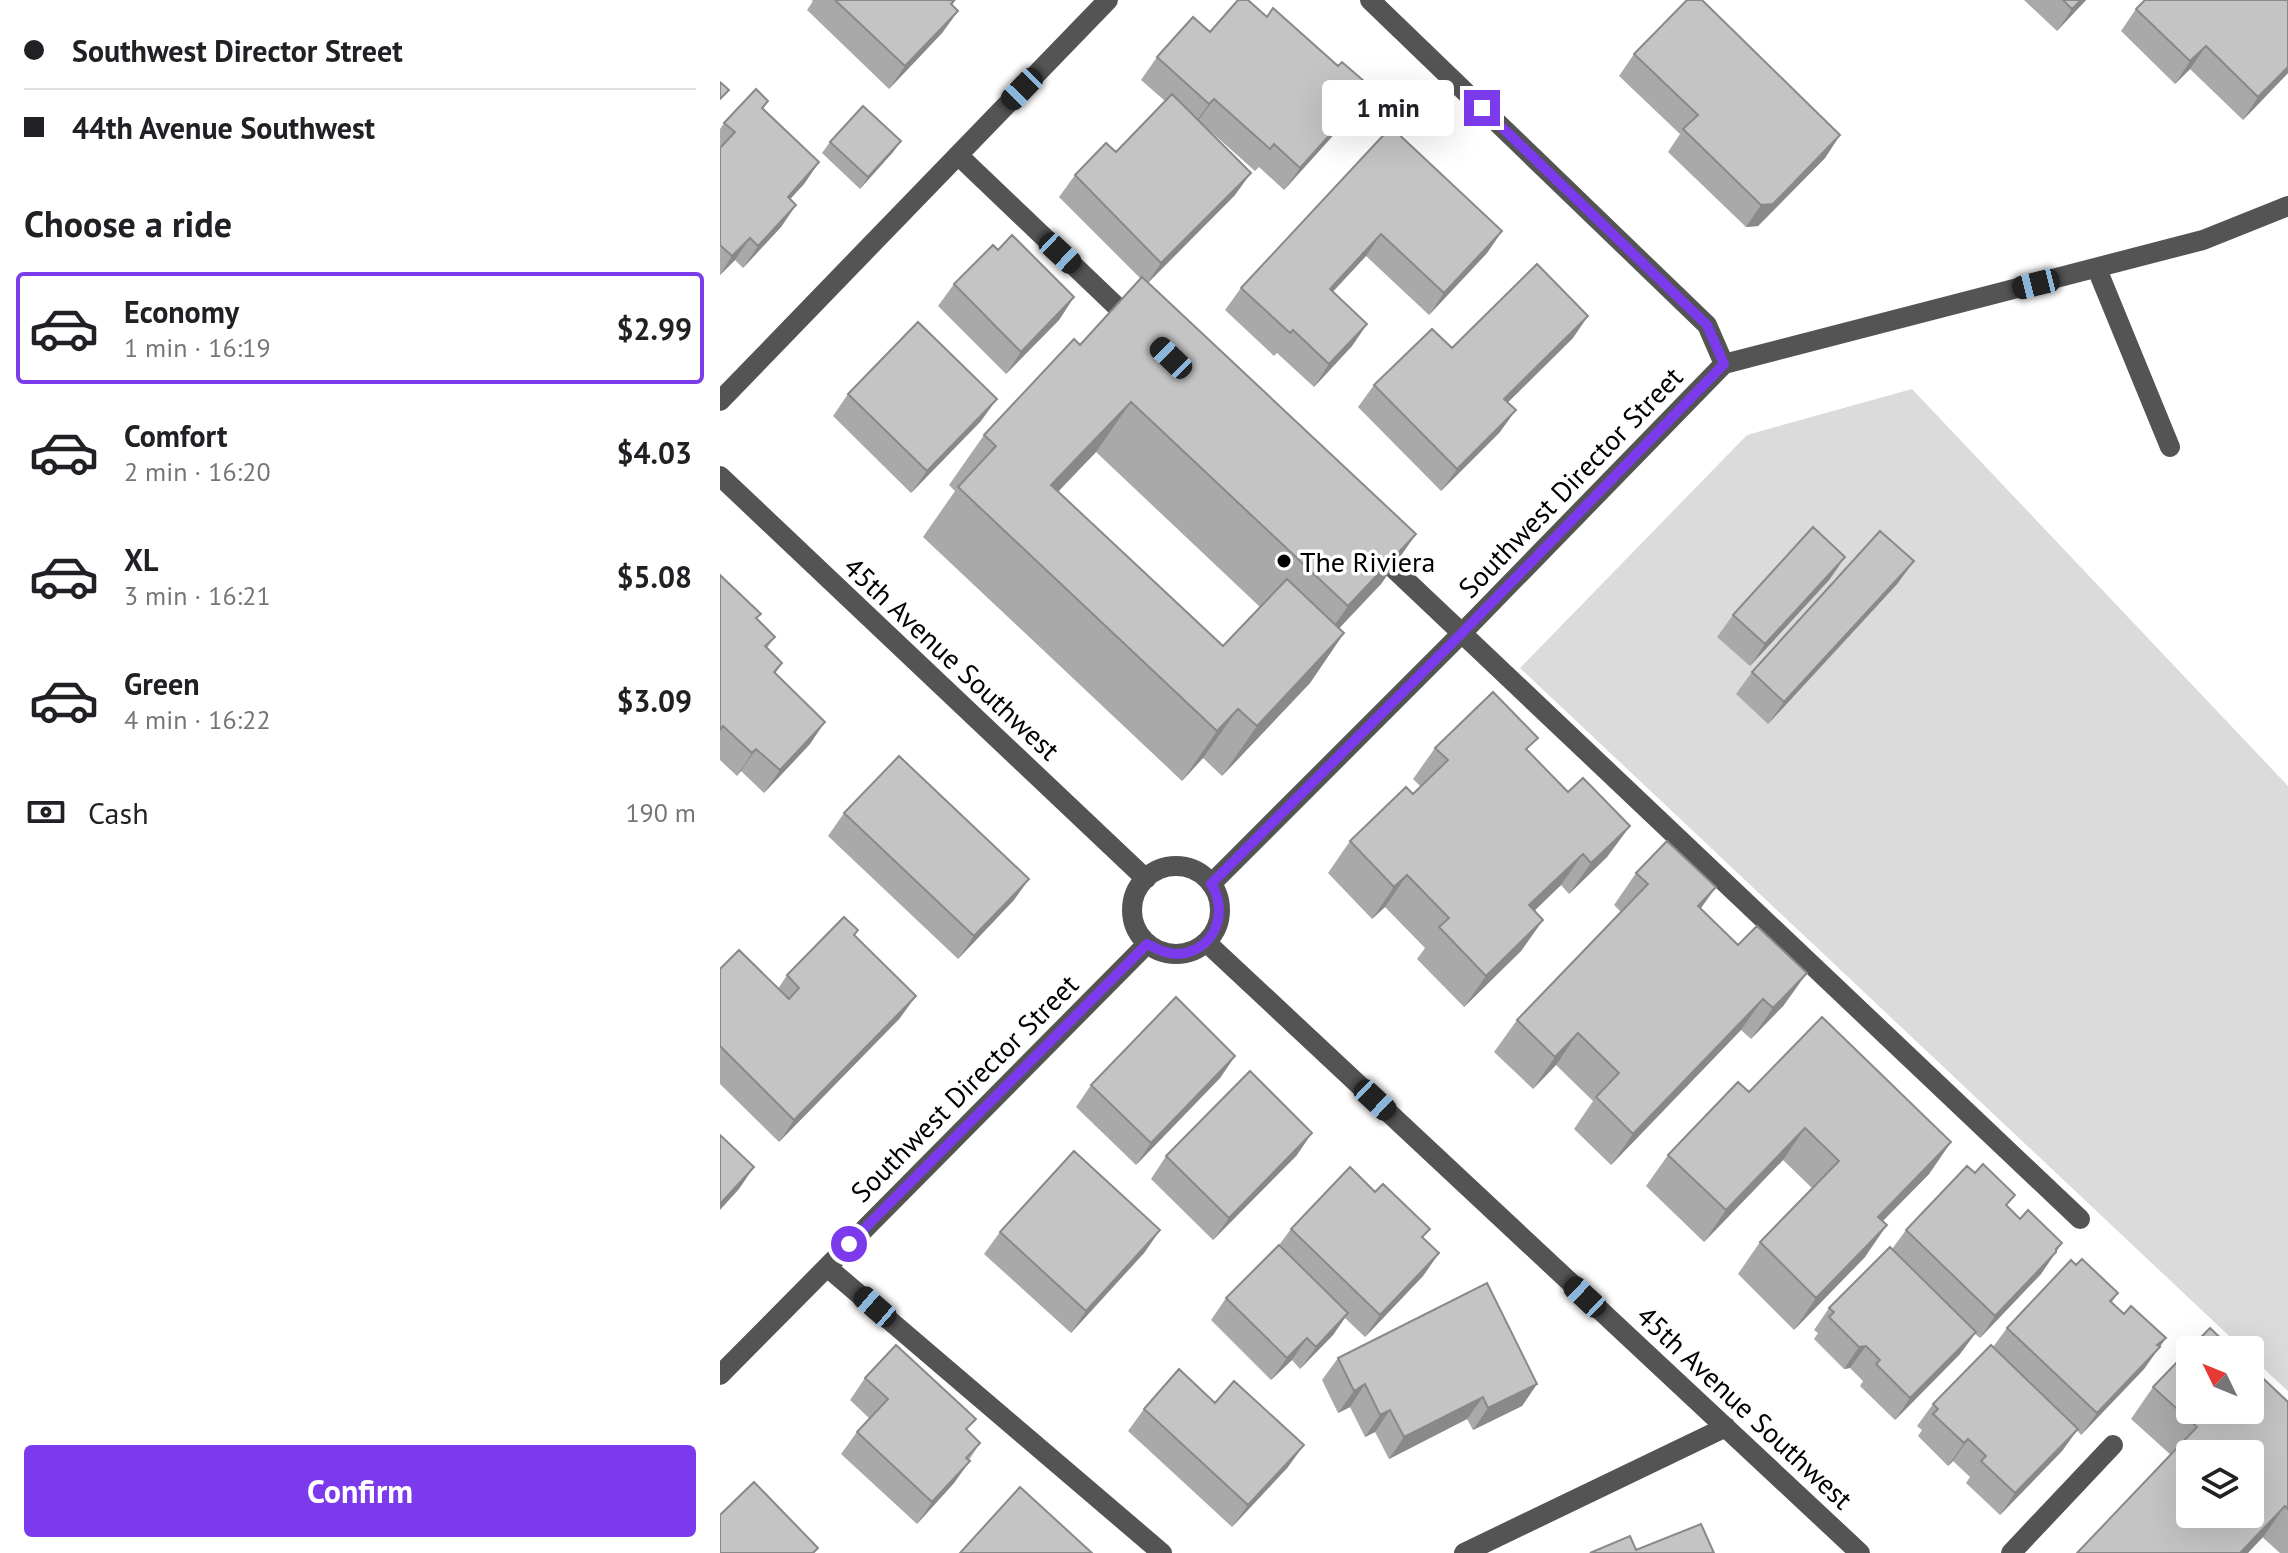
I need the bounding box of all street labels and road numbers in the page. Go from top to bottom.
street label: Southwest Director Street [1450,358,1691,605]
street label: 45th Avenue Southwest [836,548,1068,768]
street label: Southwest Director Street [842,966,1086,1210]
street label: 45th Avenue Southwest [1629,1297,1861,1517]

